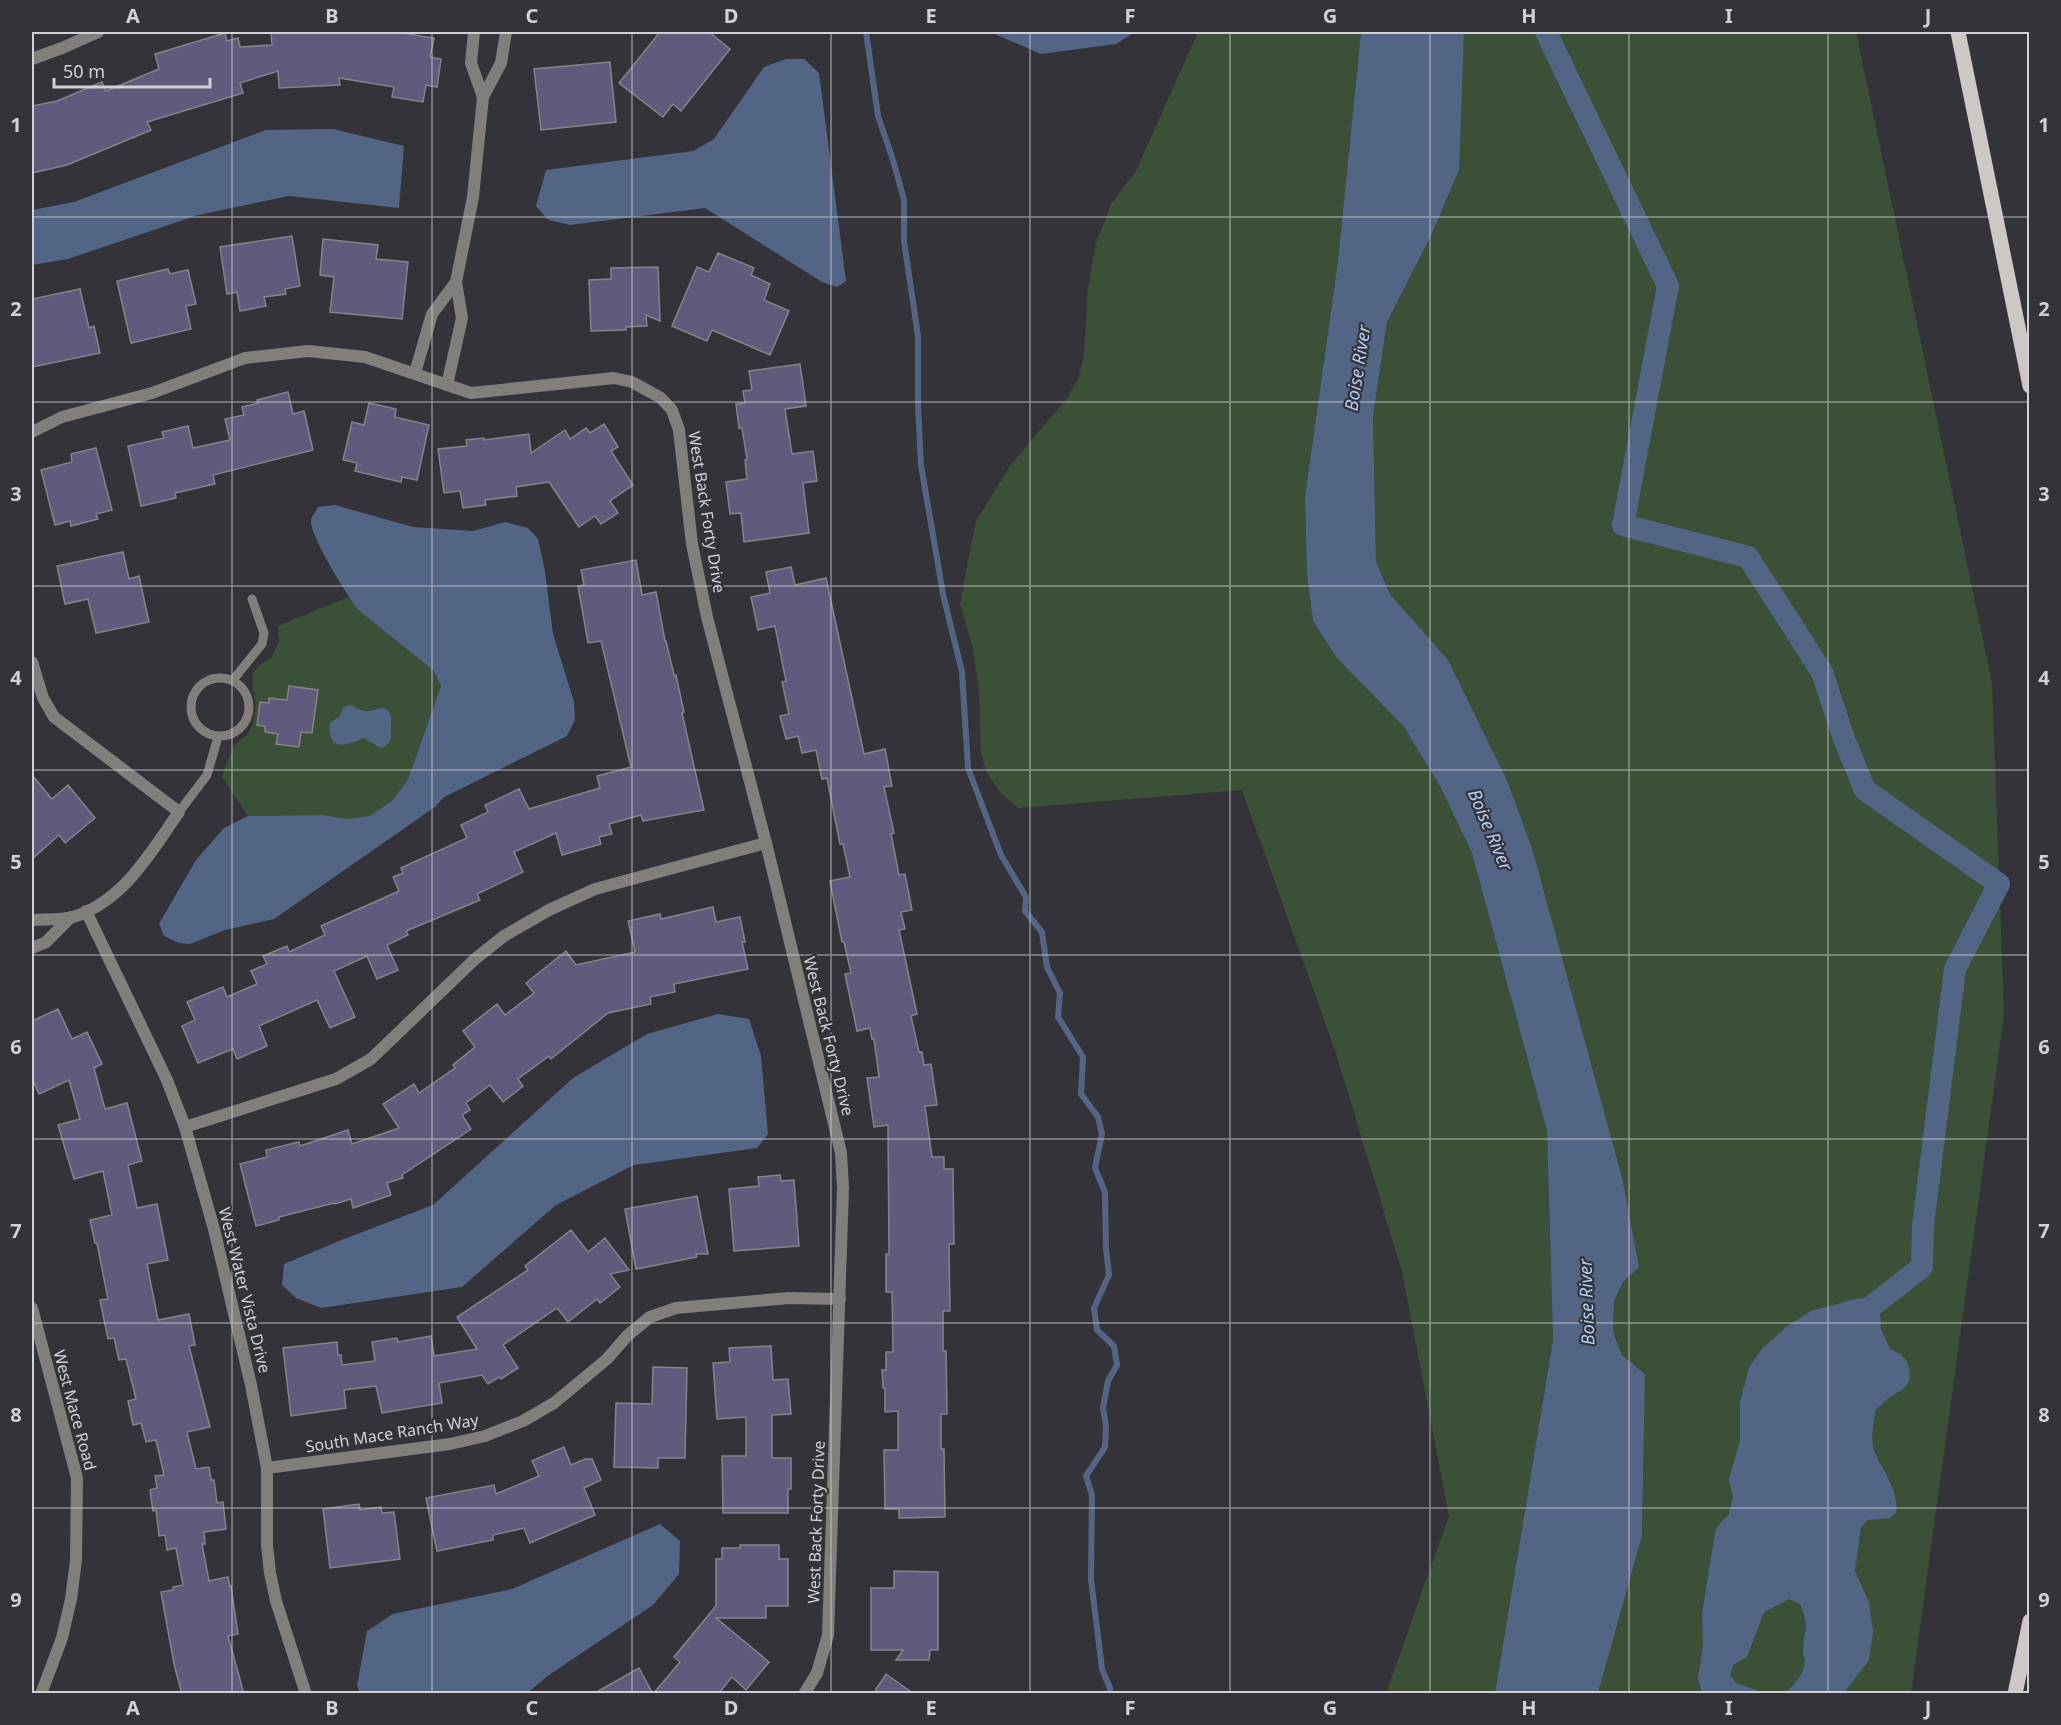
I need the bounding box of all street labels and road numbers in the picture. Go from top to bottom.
street label: West Back Forty Drive [683,430,731,594]
street label: West Back Forty Drive [799,954,859,1118]
street label: West Water Vista Drive [214,1205,276,1375]
street label: West Mace Road [48,1347,102,1473]
street label: South Mace Ranch Way [304,1408,481,1458]
street label: West Back Forty Drive [802,1440,830,1604]

